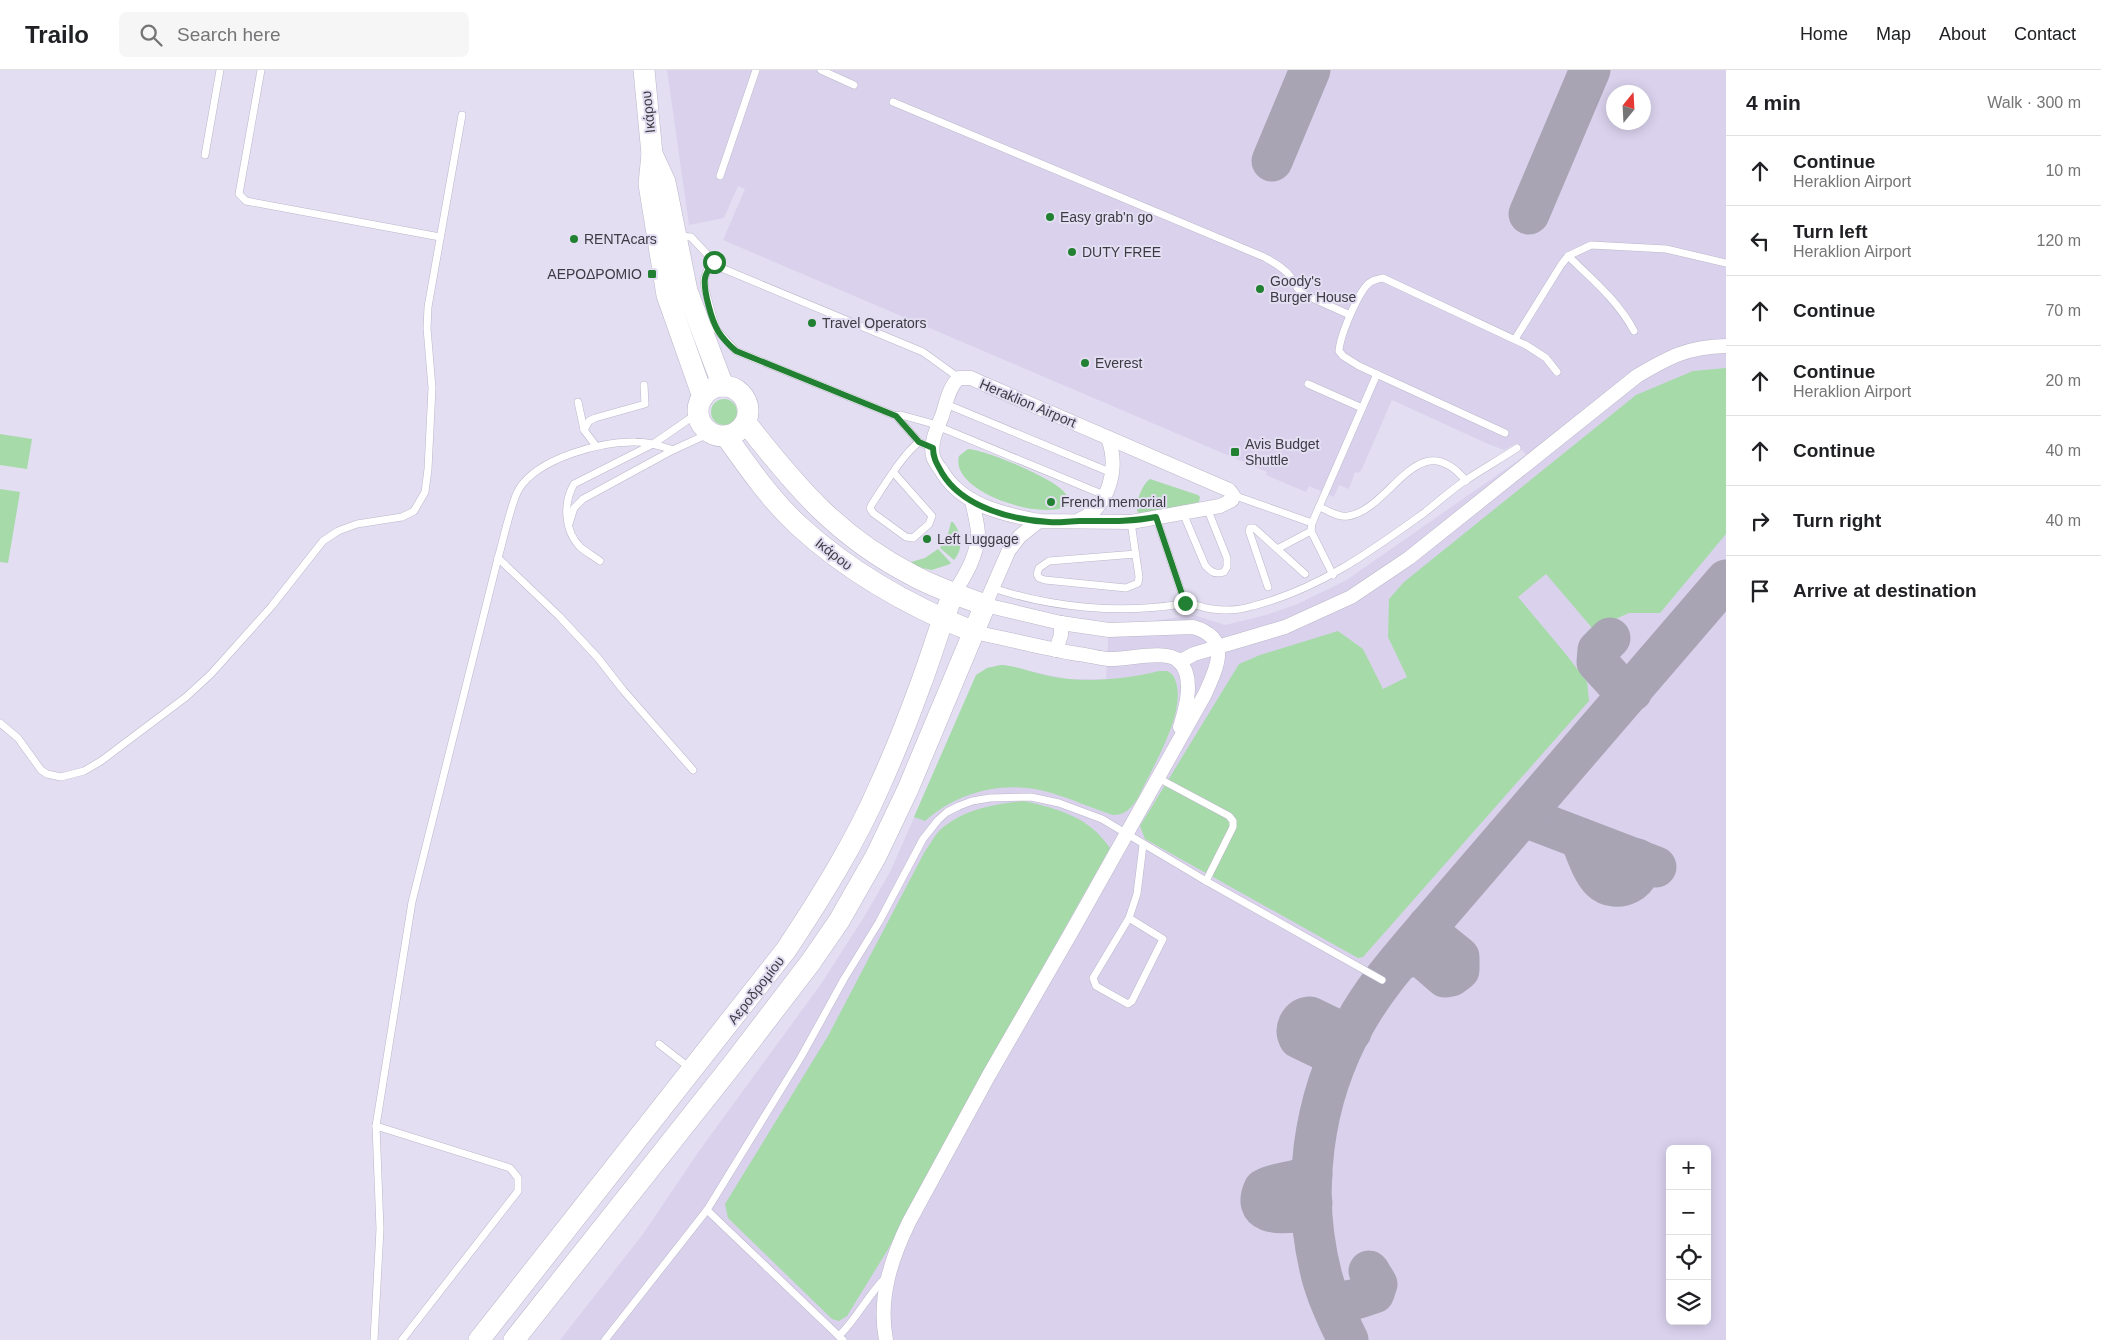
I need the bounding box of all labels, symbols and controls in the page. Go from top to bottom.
search box [119,12,469,57]
text: Trailo [25,21,89,48]
icon: search [137,21,165,49]
text: Search here [177,24,281,45]
text: Home [1800,24,1848,44]
text: Map [1876,24,1911,44]
text: About [1939,24,1986,44]
text: Contact [2014,24,2076,44]
north arrow [1606,85,1651,130]
street label: Ικάρου [638,90,658,134]
text: 4 min [1746,91,1801,114]
text: Walk · 300 m [1987,94,2081,111]
text: Continue [1793,151,1875,172]
icon: ahead [1746,157,1774,185]
text: 10 m [2045,162,2081,179]
text: Heraklion Airport [1793,173,1911,190]
place label: Easy grab'n go [1060,209,1153,225]
marker: Easy grab'n go [1044,211,1056,223]
text: Turn left [1793,221,1868,242]
icon: left [1746,227,1774,255]
place label: RENTAcars [584,231,657,247]
text: 120 m [2037,232,2081,249]
marker: RENTAcars [568,233,580,245]
text: Heraklion Airport [1793,243,1911,260]
place label: DUTY FREE [1082,244,1161,260]
marker: DUTY FREE [1066,246,1078,258]
route start [703,251,726,274]
place label: ΑΕΡΟΔΡΟΜΙΟ [547,266,642,282]
marker: ΑΕΡΟΔΡΟΜΙΟ [646,268,658,280]
place label: Goody's Burger House [1270,273,1357,305]
marker: Goody's Burger House [1254,283,1266,295]
icon: ahead [1746,297,1774,325]
text: Continue [1793,300,1875,321]
text: 70 m [2045,302,2081,319]
place label: Travel Operators [822,315,927,331]
marker: Travel Operators [806,317,818,329]
place label: Everest [1095,355,1143,371]
marker: Everest [1079,357,1091,369]
text: Continue [1793,361,1875,382]
icon: ahead [1746,367,1774,395]
text: 20 m [2045,372,2081,389]
street label: Heraklion Airport [977,375,1079,431]
text: Heraklion Airport [1793,383,1911,400]
place label: Avis Budget Shuttle [1245,436,1320,468]
icon: ahead [1746,437,1774,465]
text: Continue [1793,440,1875,461]
text: 40 m [2045,442,2081,459]
marker: Avis Budget Shuttle [1229,446,1241,458]
place label: French memorial [1061,494,1166,510]
marker: French memorial [1045,496,1057,508]
icon: right [1746,507,1774,535]
text: Turn right [1793,510,1881,531]
text: 40 m [2045,512,2081,529]
place label: Left Luggage [937,531,1019,547]
marker: Left Luggage [921,533,933,545]
street label: Ικάρου [812,535,856,573]
icon: arrive [1746,577,1774,605]
text: Arrive at destination [1793,580,1977,601]
route end [1174,592,1197,615]
street label: Αεροδρομίου [725,953,787,1027]
map controls [1666,1145,1711,1325]
button: + [1666,1145,1711,1190]
button: − [1666,1190,1711,1235]
button: locate [1666,1235,1711,1280]
button: layers [1666,1280,1711,1325]

